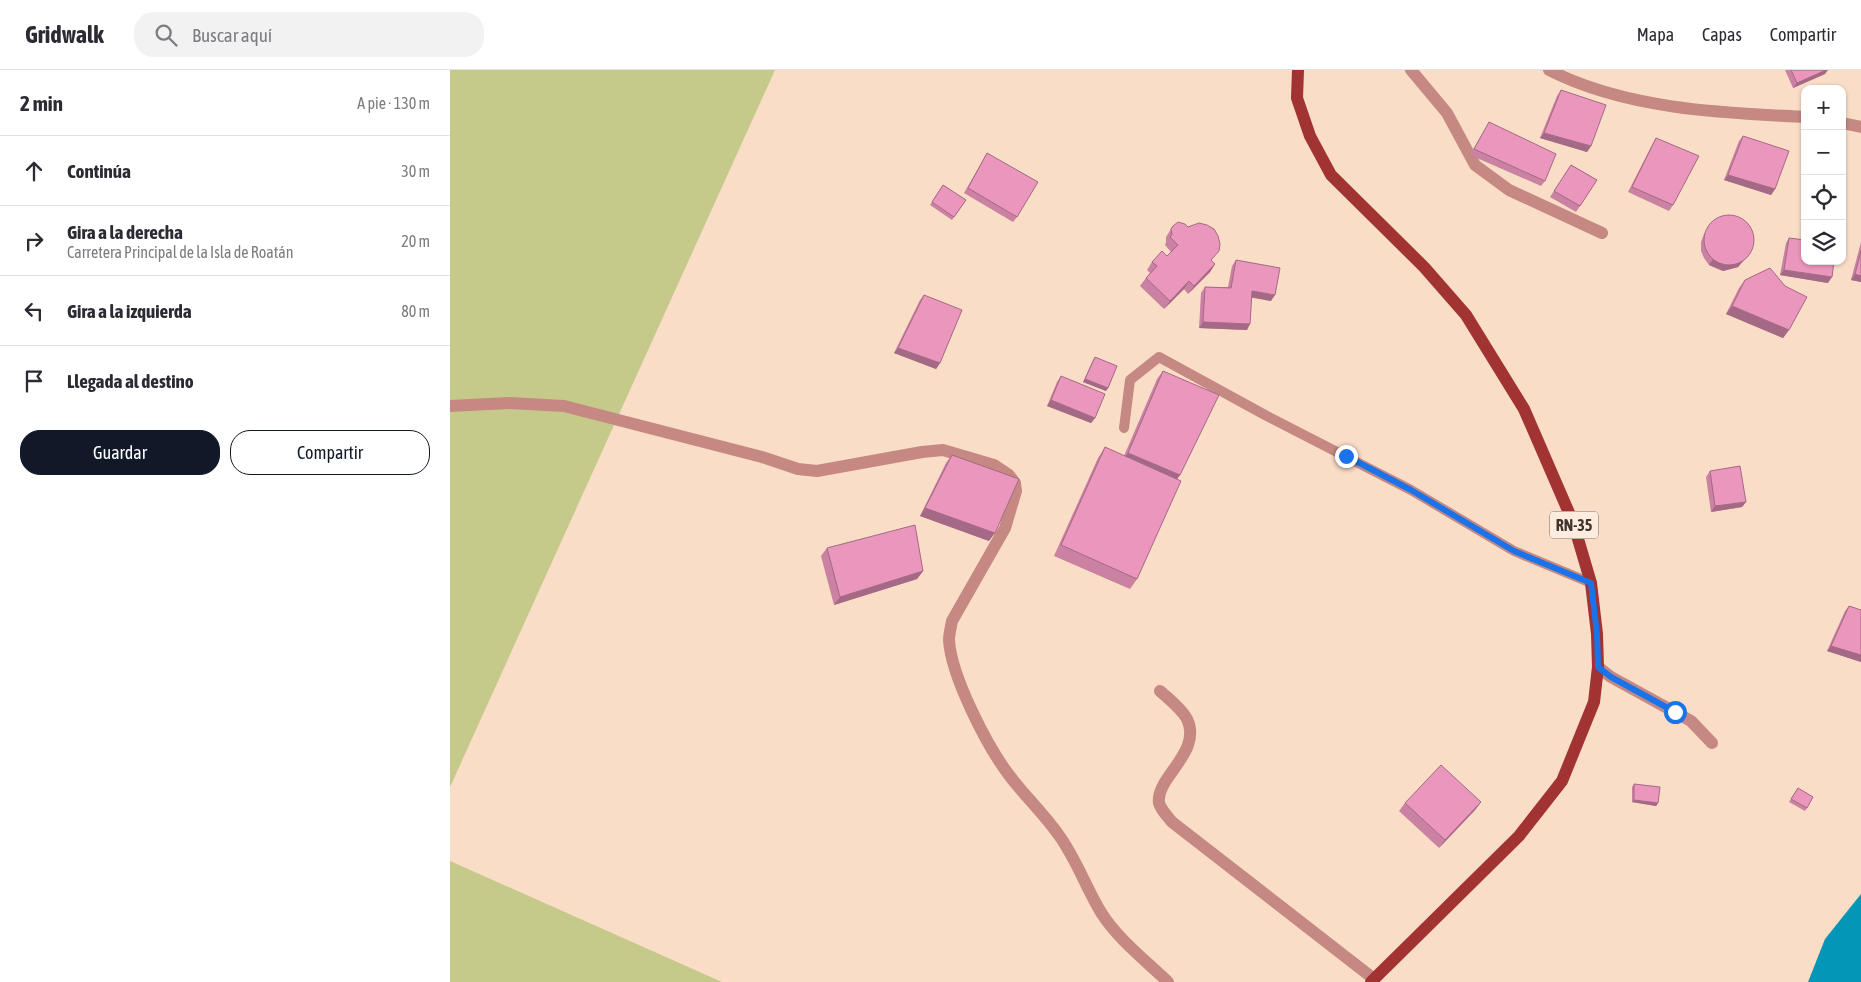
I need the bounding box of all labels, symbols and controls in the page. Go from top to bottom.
search box [134,12,484,57]
text: Gridwalk [25,21,104,48]
icon: search [152,21,180,49]
text: Buscar aquí [192,24,272,46]
text: Mapa [1637,24,1674,45]
text: Capas [1702,24,1742,45]
text: Compartir [1770,24,1836,45]
map controls [1801,85,1846,265]
button: + [1801,85,1846,130]
text: 2 min [20,91,63,115]
text: A pie · 130 m [357,94,430,112]
button: − [1801,130,1846,175]
icon: ahead [20,157,48,185]
text: Continúa [67,160,131,182]
text: 30 m [401,162,430,180]
button: locate [1801,175,1846,220]
button: layers [1801,220,1846,265]
text: Gira a la derecha [67,221,183,243]
icon: right [20,227,48,255]
text: 20 m [401,232,430,250]
text: Carretera Principal de la Isla de Roatán [67,243,293,261]
icon: left [20,297,48,325]
text: Gira a la izquierda [67,300,192,322]
text: 80 m [401,302,430,320]
icon: arrive [20,367,48,395]
text: Llegada al destino [67,370,194,392]
button: Guardar [20,430,220,475]
button: Compartir [230,430,430,475]
route end [1335,445,1358,468]
road number: RN-35 [1550,512,1598,538]
route start [1664,701,1687,724]

